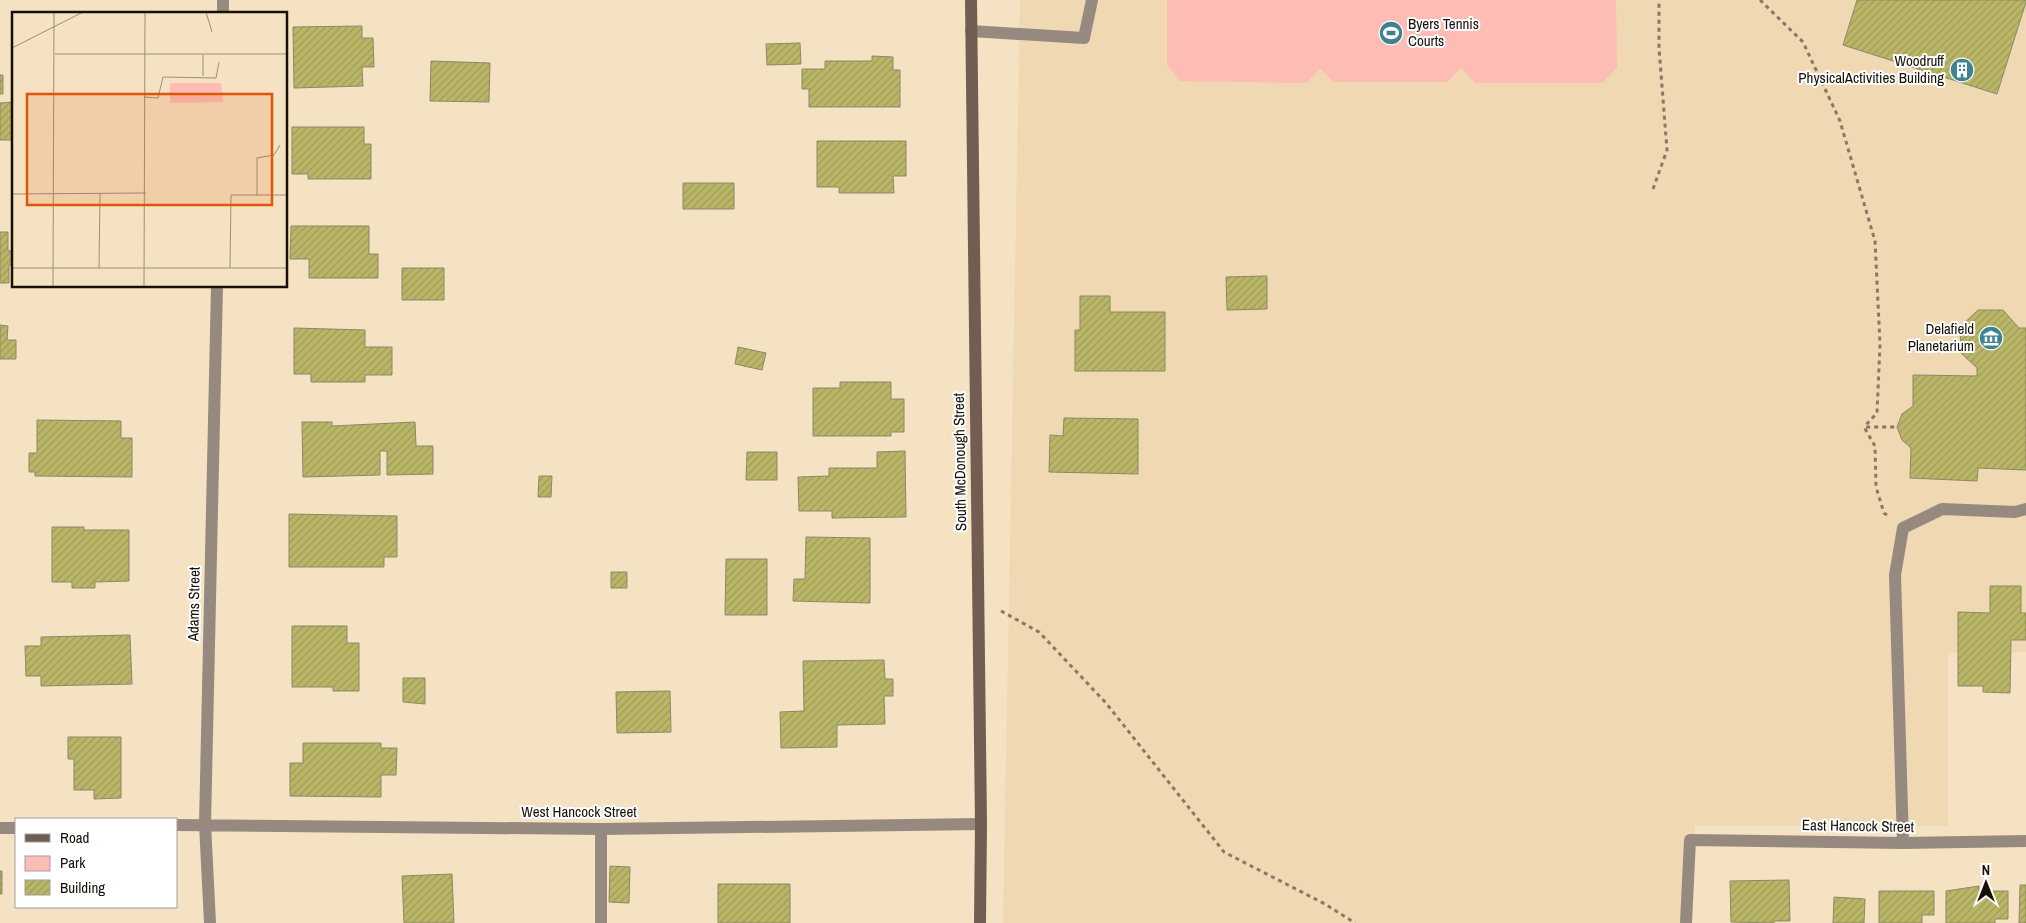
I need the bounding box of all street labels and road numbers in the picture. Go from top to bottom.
street label: South McDonough Street [948,392,971,531]
street label: Adams Street [182,566,205,642]
street label: West Hancock Street [521,801,637,822]
street label: East Hancock Street [1802,814,1915,837]

